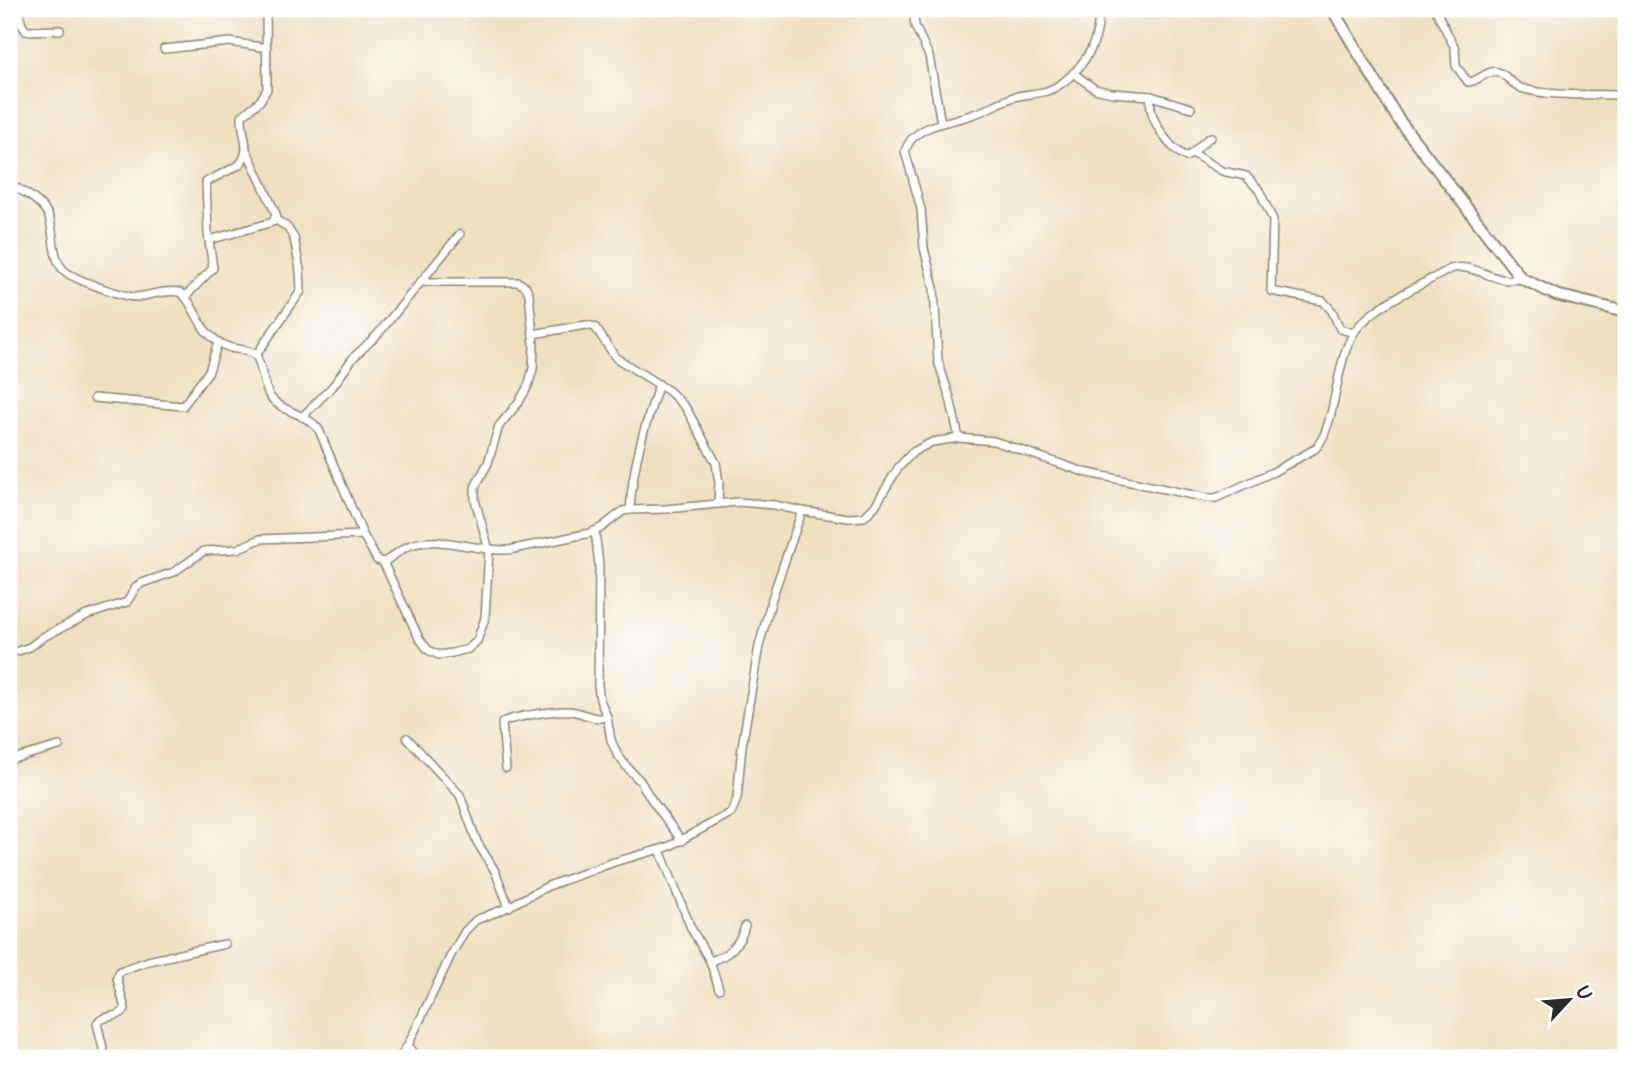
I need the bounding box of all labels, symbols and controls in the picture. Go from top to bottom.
north arrow [1534,965,1604,1036]
text: U [1570,982,1597,1004]

